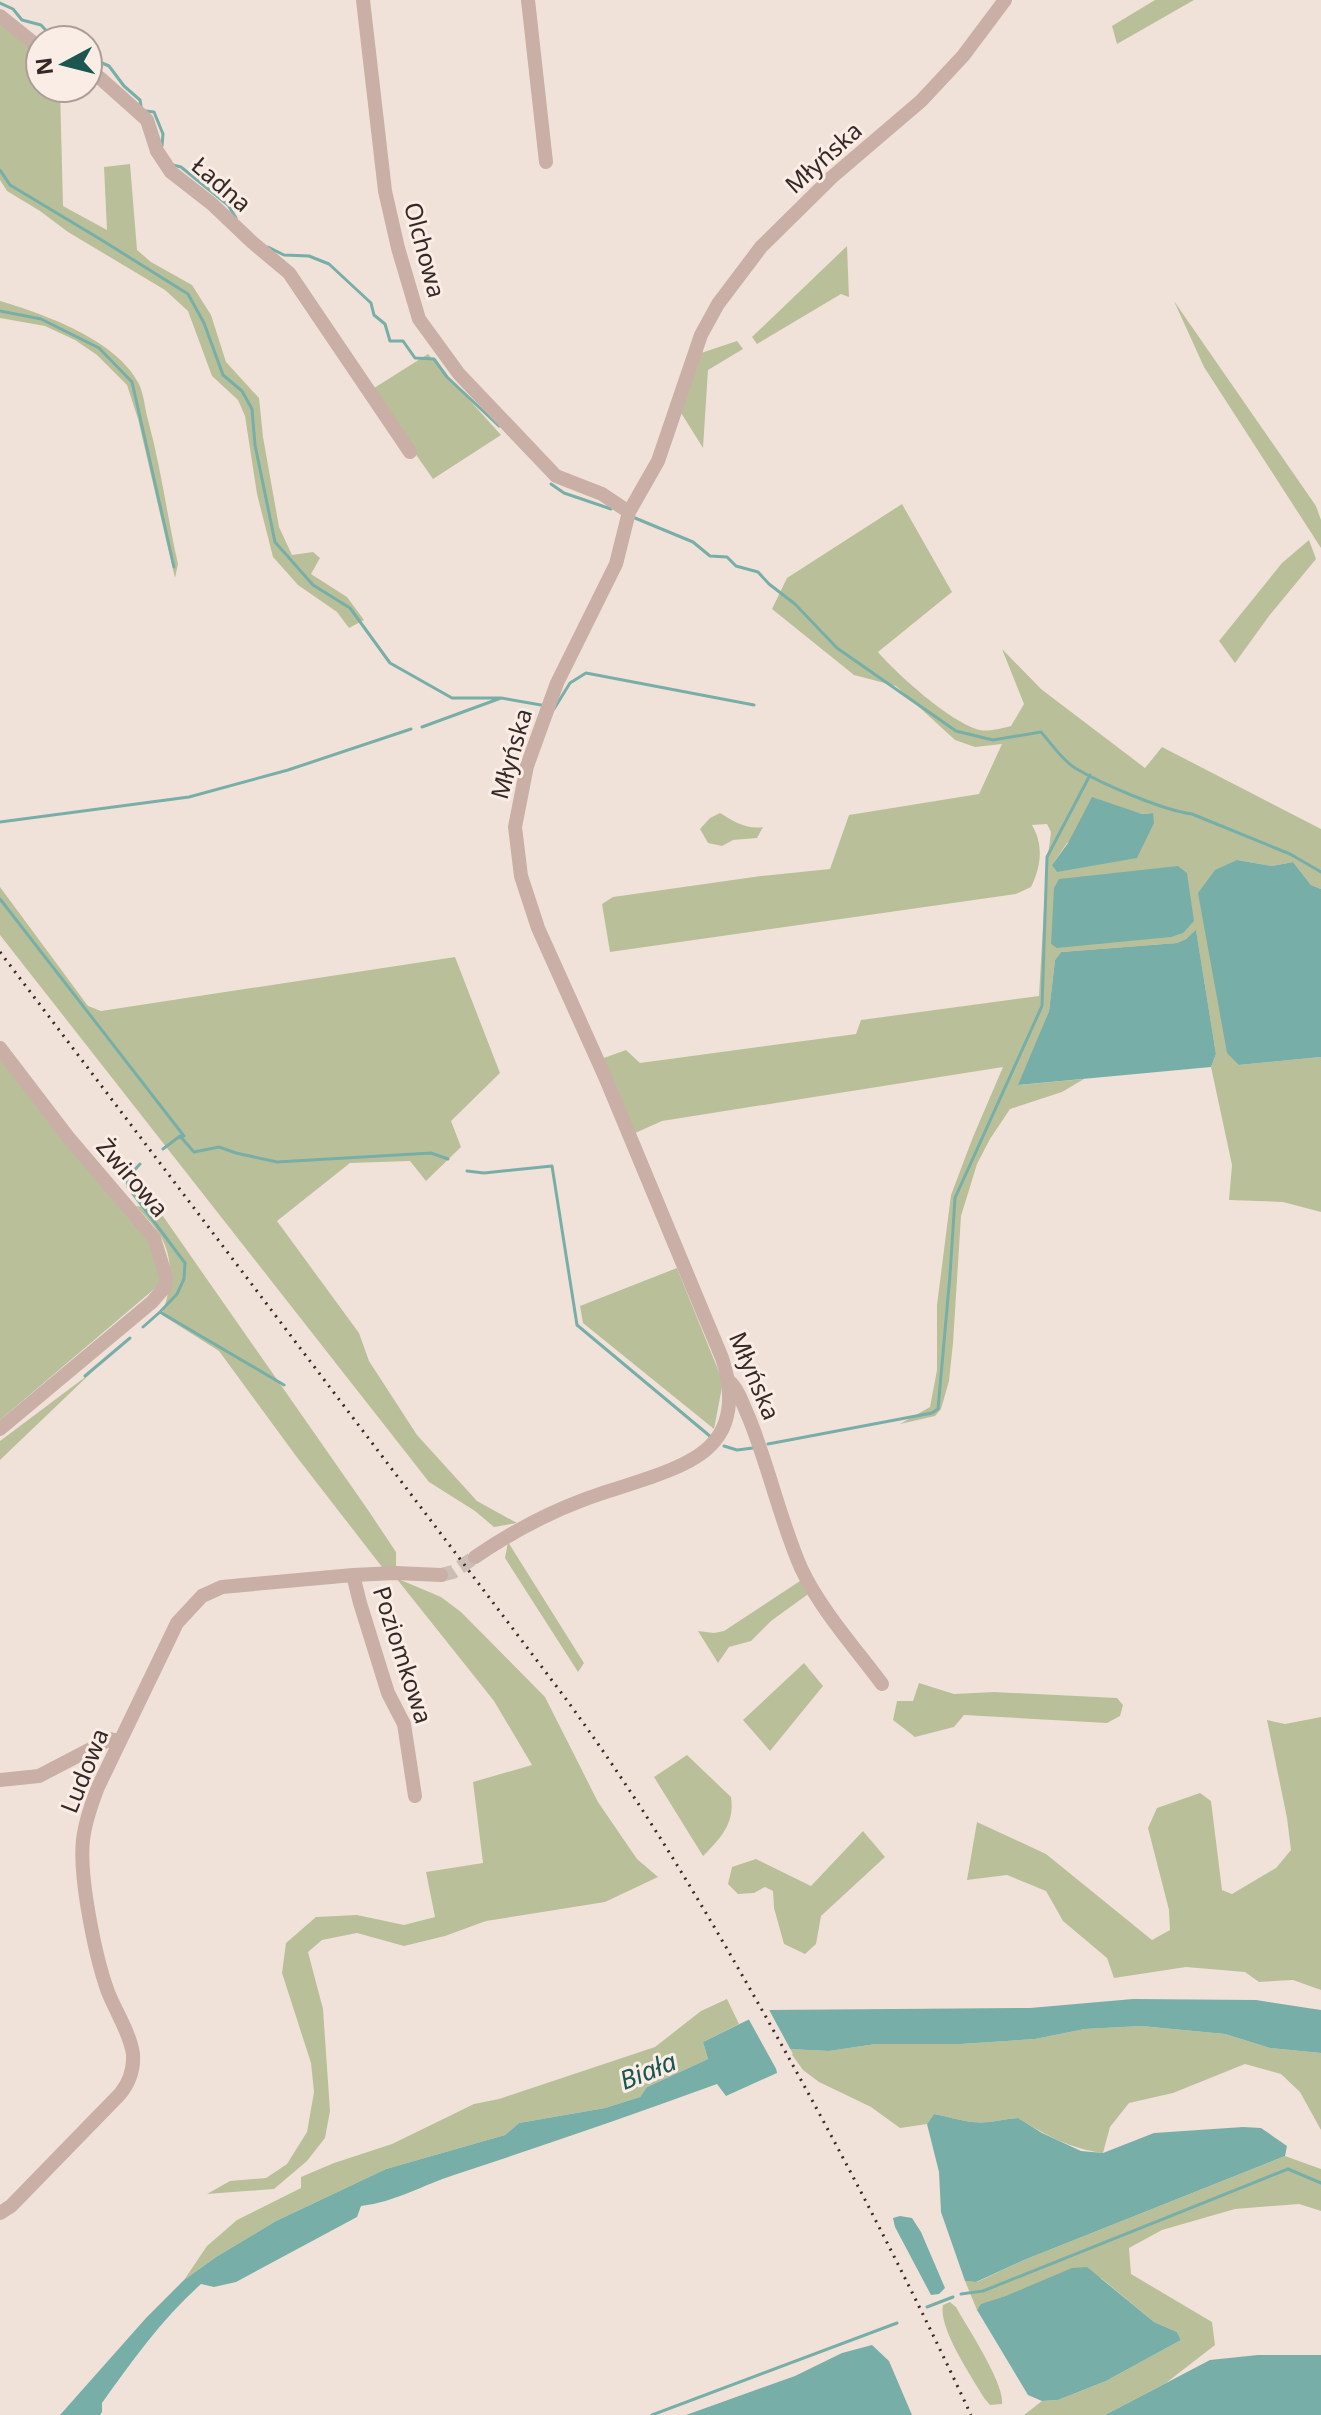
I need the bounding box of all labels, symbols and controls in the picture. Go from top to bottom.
north arrow [24,24,104,104]
text: N [27,56,59,77]
street label: Młyńska [777,114,869,200]
street label: Ładna [185,149,259,219]
street label: Olchowa [397,198,454,301]
street label: Młyńska [482,704,539,803]
street label: Żwirowa [90,1130,177,1224]
street label: Młyńska [722,1326,789,1425]
street label: Poziomkowa [366,1582,441,1727]
street label: Ludowa [52,1723,115,1818]
water label: Biała [614,2042,682,2098]

